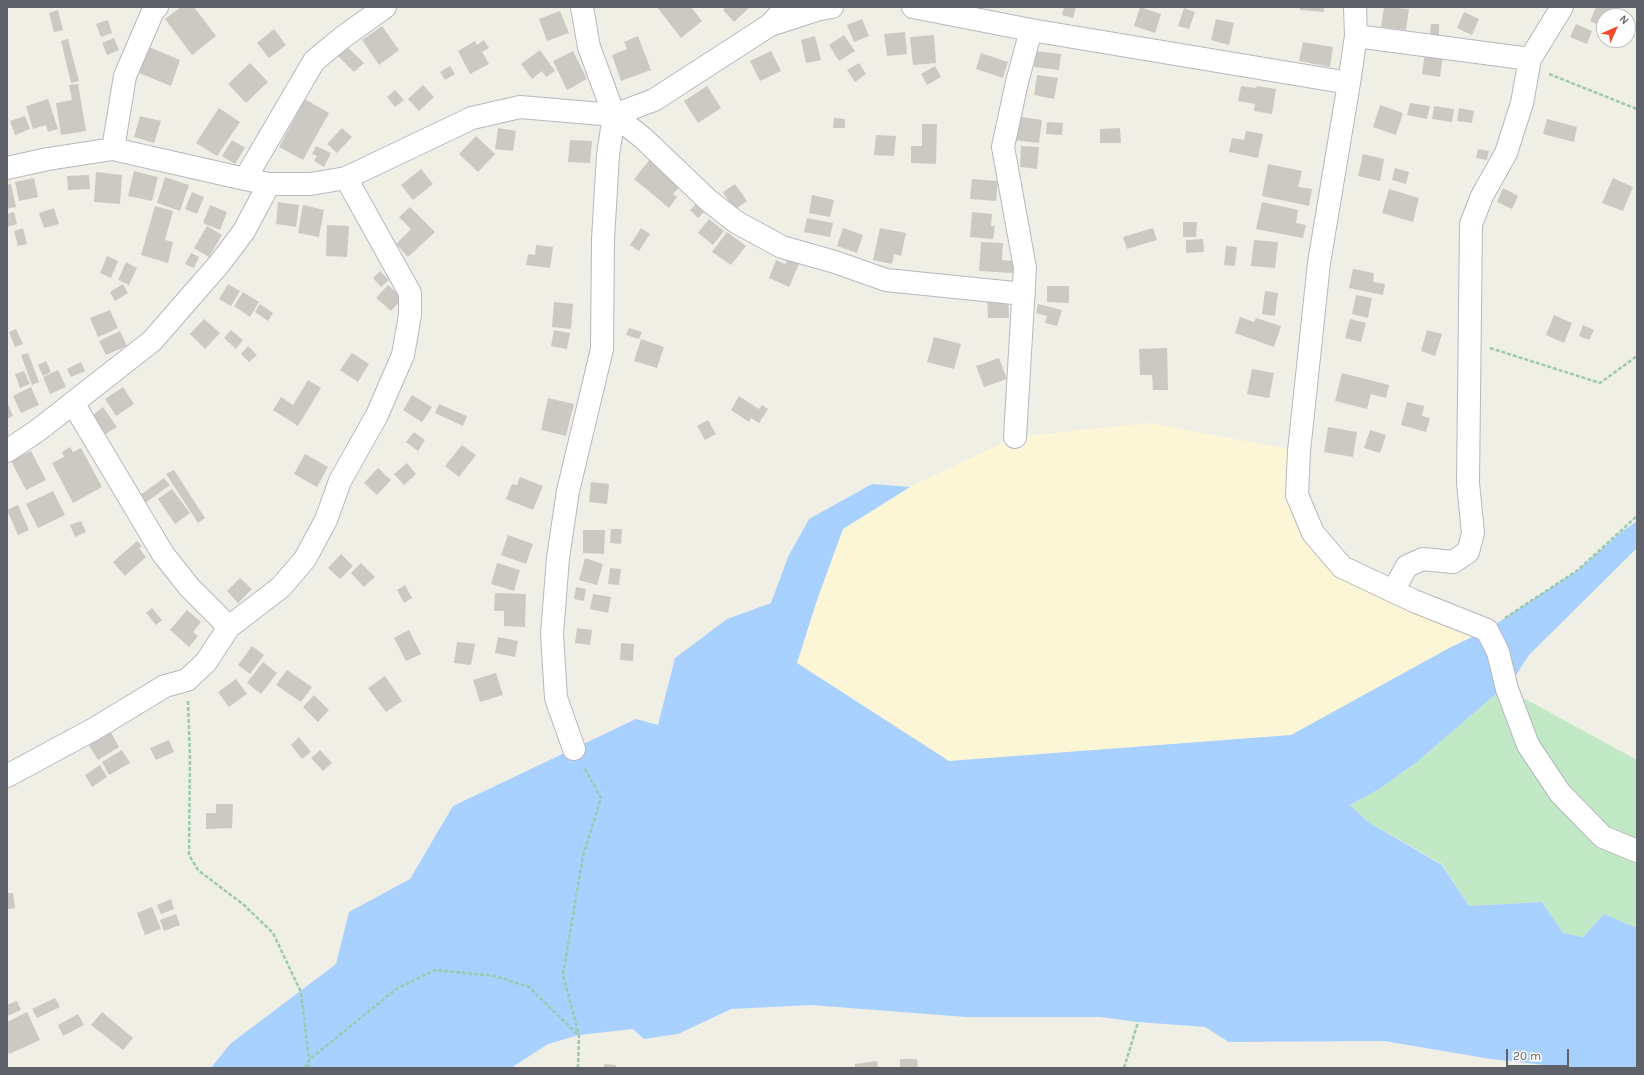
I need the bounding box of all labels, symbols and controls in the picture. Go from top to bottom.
north arrow [1596,8,1636,48]
text: N [1617,12,1632,27]
scale bar [1508,1041,1571,1067]
text: 20 m [1513,1049,1541,1063]

